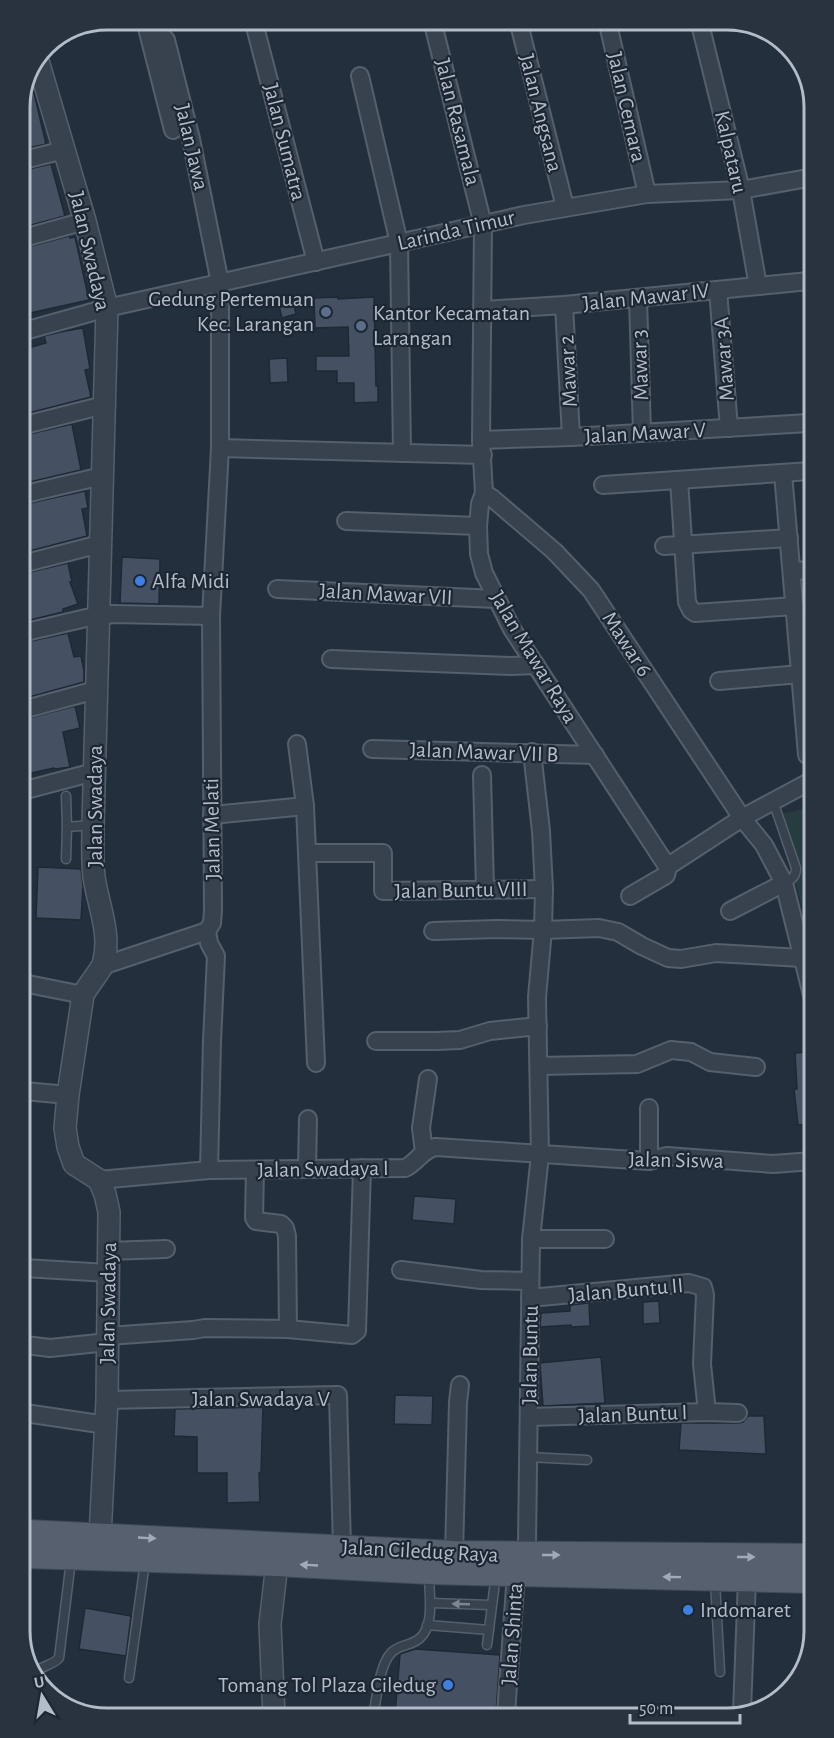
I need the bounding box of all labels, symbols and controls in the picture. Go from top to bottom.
street label: Jalan Cemara [604,50,650,164]
street label: Jalan Angsana [516,52,566,174]
street label: Jalan Rasamala [432,56,484,188]
street label: Jalan Sumatra [260,81,310,203]
street label: Jalan Jawa [171,102,213,192]
street label: Kalpataru [711,109,751,195]
street label: Jalan Swadaya [66,189,114,313]
street label: Larinda Timur [395,206,517,254]
street label: Jalan Mawar IV [582,279,711,315]
place label: Gedung Pertemuan Kec. Larangan [148,288,314,335]
place label: Kantor Kecamatan Larangan [373,302,530,349]
marker: Gedung Pertemuan Kec. Larangan [319,305,333,319]
street label: Mawar 3A [710,316,738,402]
marker: Kantor Kecamatan Larangan [354,319,368,333]
street label: Mawar 3 [628,329,652,401]
street label: Mawar 2 [555,334,581,408]
street label: Jalan Mawar V [584,419,707,447]
place label: Alfa Midi [152,570,230,592]
marker: Alfa Midi [133,574,147,588]
street label: Jalan Mawar VII [319,580,453,608]
street label: Jalan Mawar Raya [486,587,582,727]
street label: Mawar 6 [598,608,656,680]
street label: Jalan Mawar VII B [409,738,559,766]
street label: Jalan Swadaya [84,745,106,867]
street label: Jalan Melati [200,778,224,880]
street label: Jalan Buntu VIII [394,878,528,902]
street label: Jalan Siswa [628,1148,724,1172]
street label: Jalan Swadaya I [257,1157,389,1181]
street label: Jalan Swadaya [96,1242,120,1364]
street label: Jalan Buntu II [568,1274,684,1306]
street label: Jalan Buntu [518,1305,542,1405]
street label: Jalan Swadaya V [192,1388,331,1410]
street label: Jalan Buntu I [578,1401,688,1427]
one-way arrow [137,1534,156,1543]
street label: Jalan Ciledug Raya [341,1536,499,1566]
one-way arrow [542,1550,561,1560]
one-way arrow [737,1552,756,1562]
one-way arrow [300,1560,319,1569]
one-way arrow [662,1572,681,1582]
street label: Jalan Shinta [497,1582,527,1686]
one-way arrow [451,1599,470,1608]
place label: Indomaret [700,1599,791,1621]
marker: Indomaret [681,1603,695,1617]
north arrow [12,1666,72,1726]
text: U [33,1673,46,1691]
place label: Tomang Tol Plaza Ciledug [218,1674,436,1696]
marker: Tomang Tol Plaza Ciledug [441,1678,455,1692]
scale bar [630,1687,740,1725]
text: 50 m [639,1700,673,1718]

